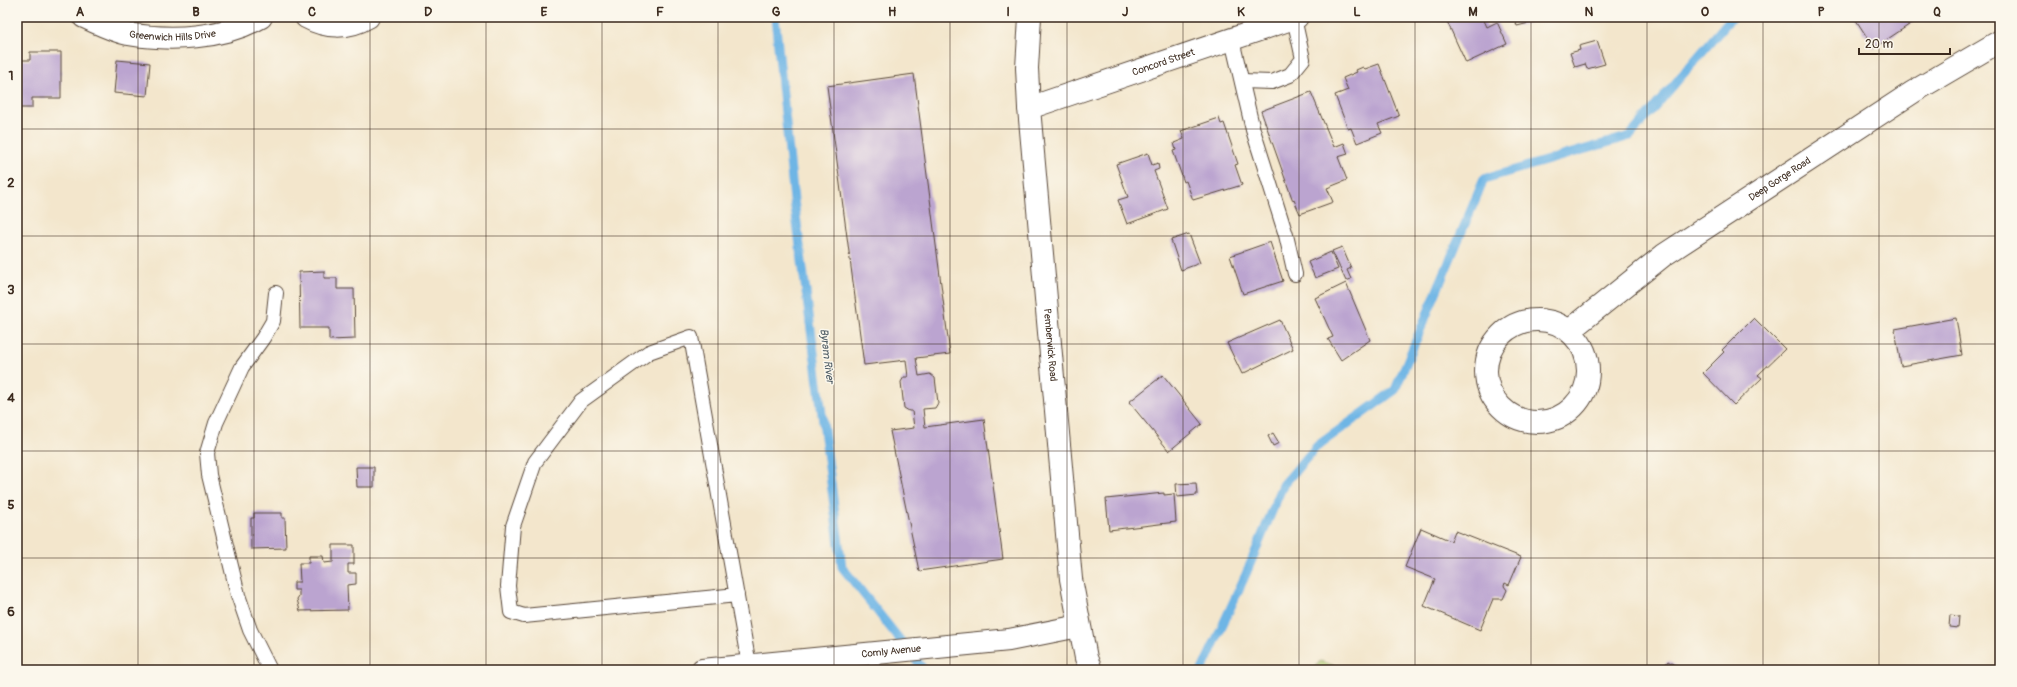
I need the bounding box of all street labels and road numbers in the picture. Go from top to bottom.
street label: Greenwich Hills Drive [128,28,217,44]
street label: Concord Street [1131,46,1197,79]
street label: Deep Gorge Road [1747,155,1813,204]
street label: Pemberwick Road [1041,308,1059,382]
street label: Comly Avenue [861,643,921,660]

